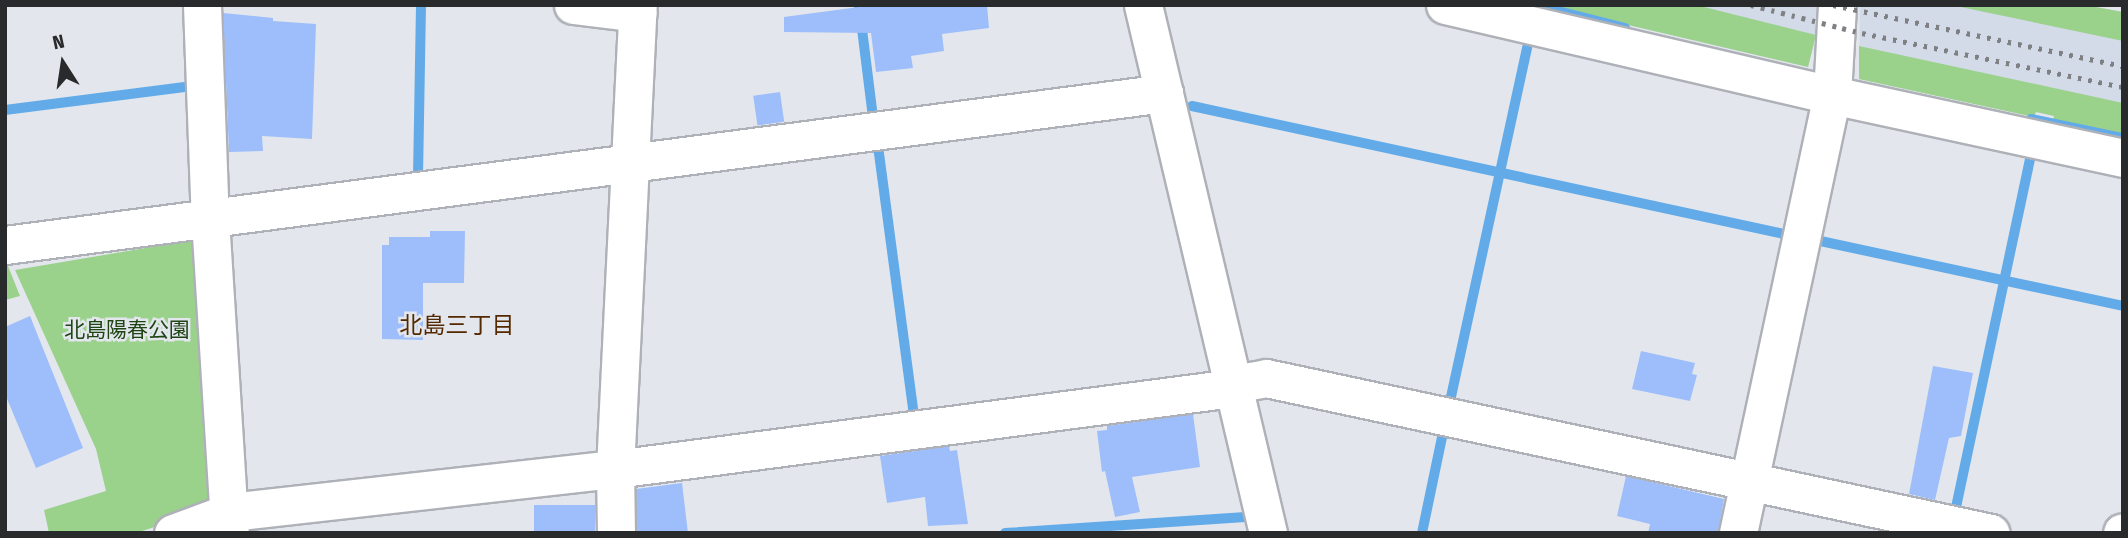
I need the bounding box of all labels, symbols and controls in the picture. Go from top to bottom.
north arrow [28,28,98,98]
text: N [51,30,66,54]
district label: 北島三丁目 [400,311,514,339]
park label: 北島陽春公園 [64,317,190,343]

